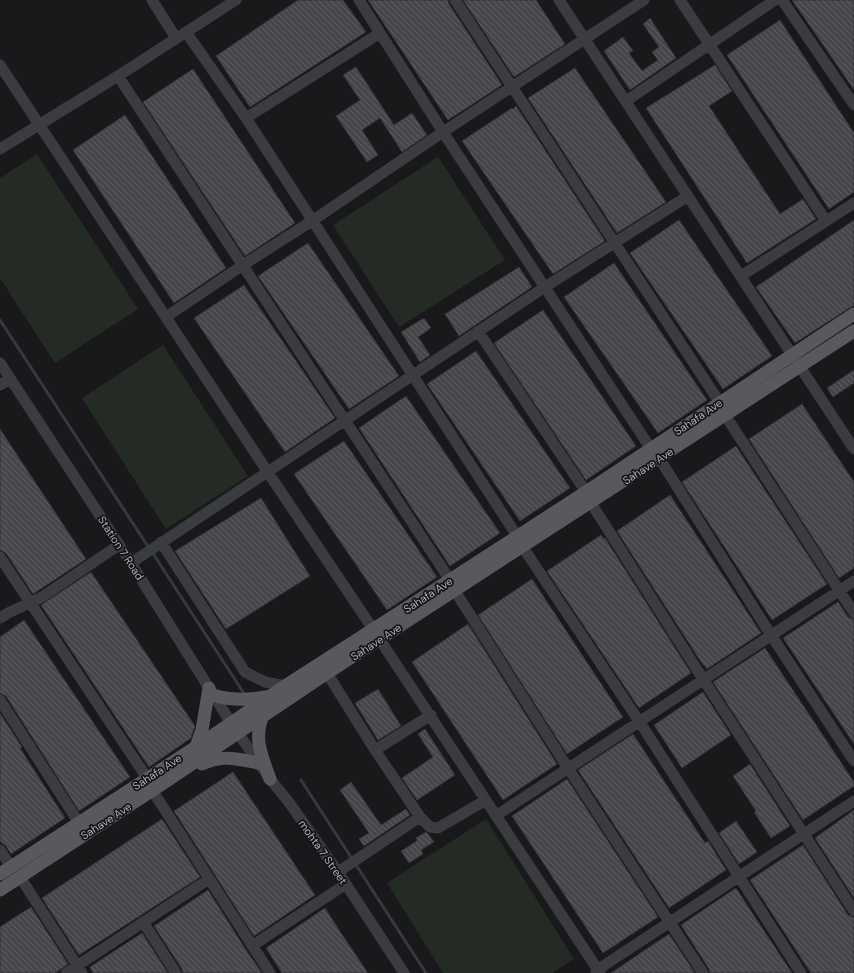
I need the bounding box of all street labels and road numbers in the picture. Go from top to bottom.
street label: Sahafa Ave [671,396,725,438]
street label: Sahave Ave [620,444,676,488]
street label: Station 7 Road [95,513,147,583]
street label: Sahafa Ave [401,574,455,616]
street label: Sahave Ave [348,620,404,664]
street label: Sahafa Ave [130,751,184,793]
street label: Sahave Ave [78,799,134,843]
street label: mohta 7 Street [296,817,350,887]

